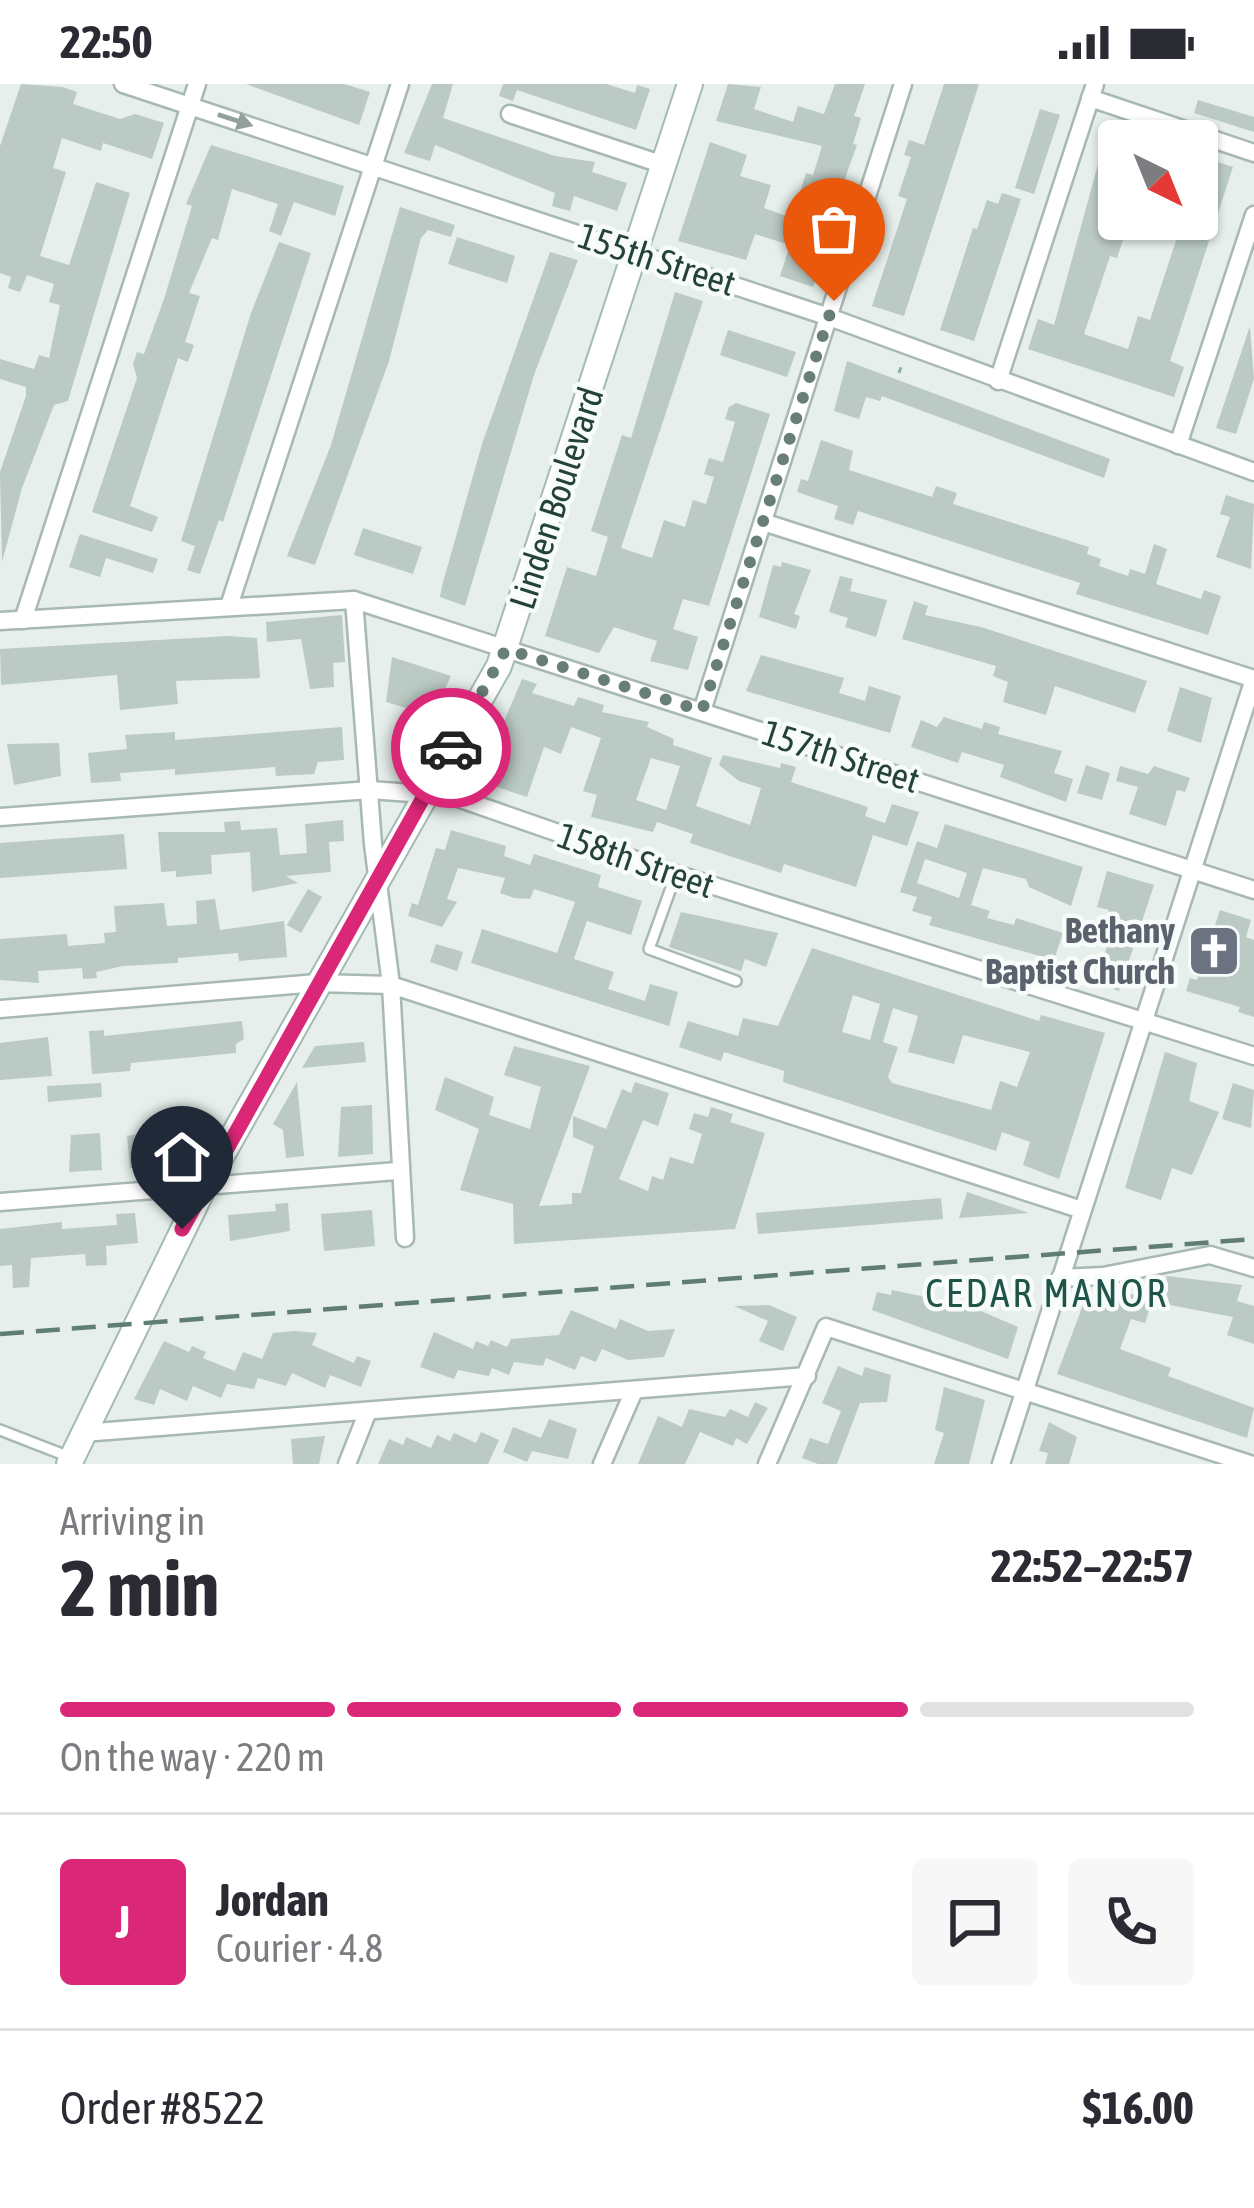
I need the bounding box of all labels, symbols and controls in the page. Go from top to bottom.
text: 22:50 [60,16,153,68]
one-way arrow [217,112,254,131]
north arrow [1098,120,1218,240]
map controls [1098,120,1218,240]
pin [783,178,885,301]
icon: bag [801,196,867,262]
street label: 155th Street [573,214,741,304]
street label: Linden Boulevard [500,382,612,614]
courier [391,688,511,808]
street label: 157th Street [757,711,925,801]
icon: car [418,715,484,781]
street label: 158th Street [552,814,720,906]
place label: Bethany Baptist Church [985,909,1175,992]
church icon: Bethany Baptist Church [1186,923,1242,979]
pin [131,1106,233,1229]
icon: home [149,1124,215,1190]
district label: CEDAR MANOR [925,1271,1169,1315]
text: Arriving in [60,1499,205,1543]
text: 22:52–22:57 [991,1540,1194,1592]
text: 2 min [60,1543,219,1633]
text: On the way · 220 m [60,1735,325,1779]
button: chat [912,1859,1038,1985]
button: phone [1068,1859,1194,1985]
text: Jordan [216,1874,329,1926]
text: J [116,1896,130,1948]
text: Courier · 4.8 [216,1926,383,1970]
text: Order #8522 [60,2082,265,2134]
text: $16.00 [1082,2082,1194,2134]

